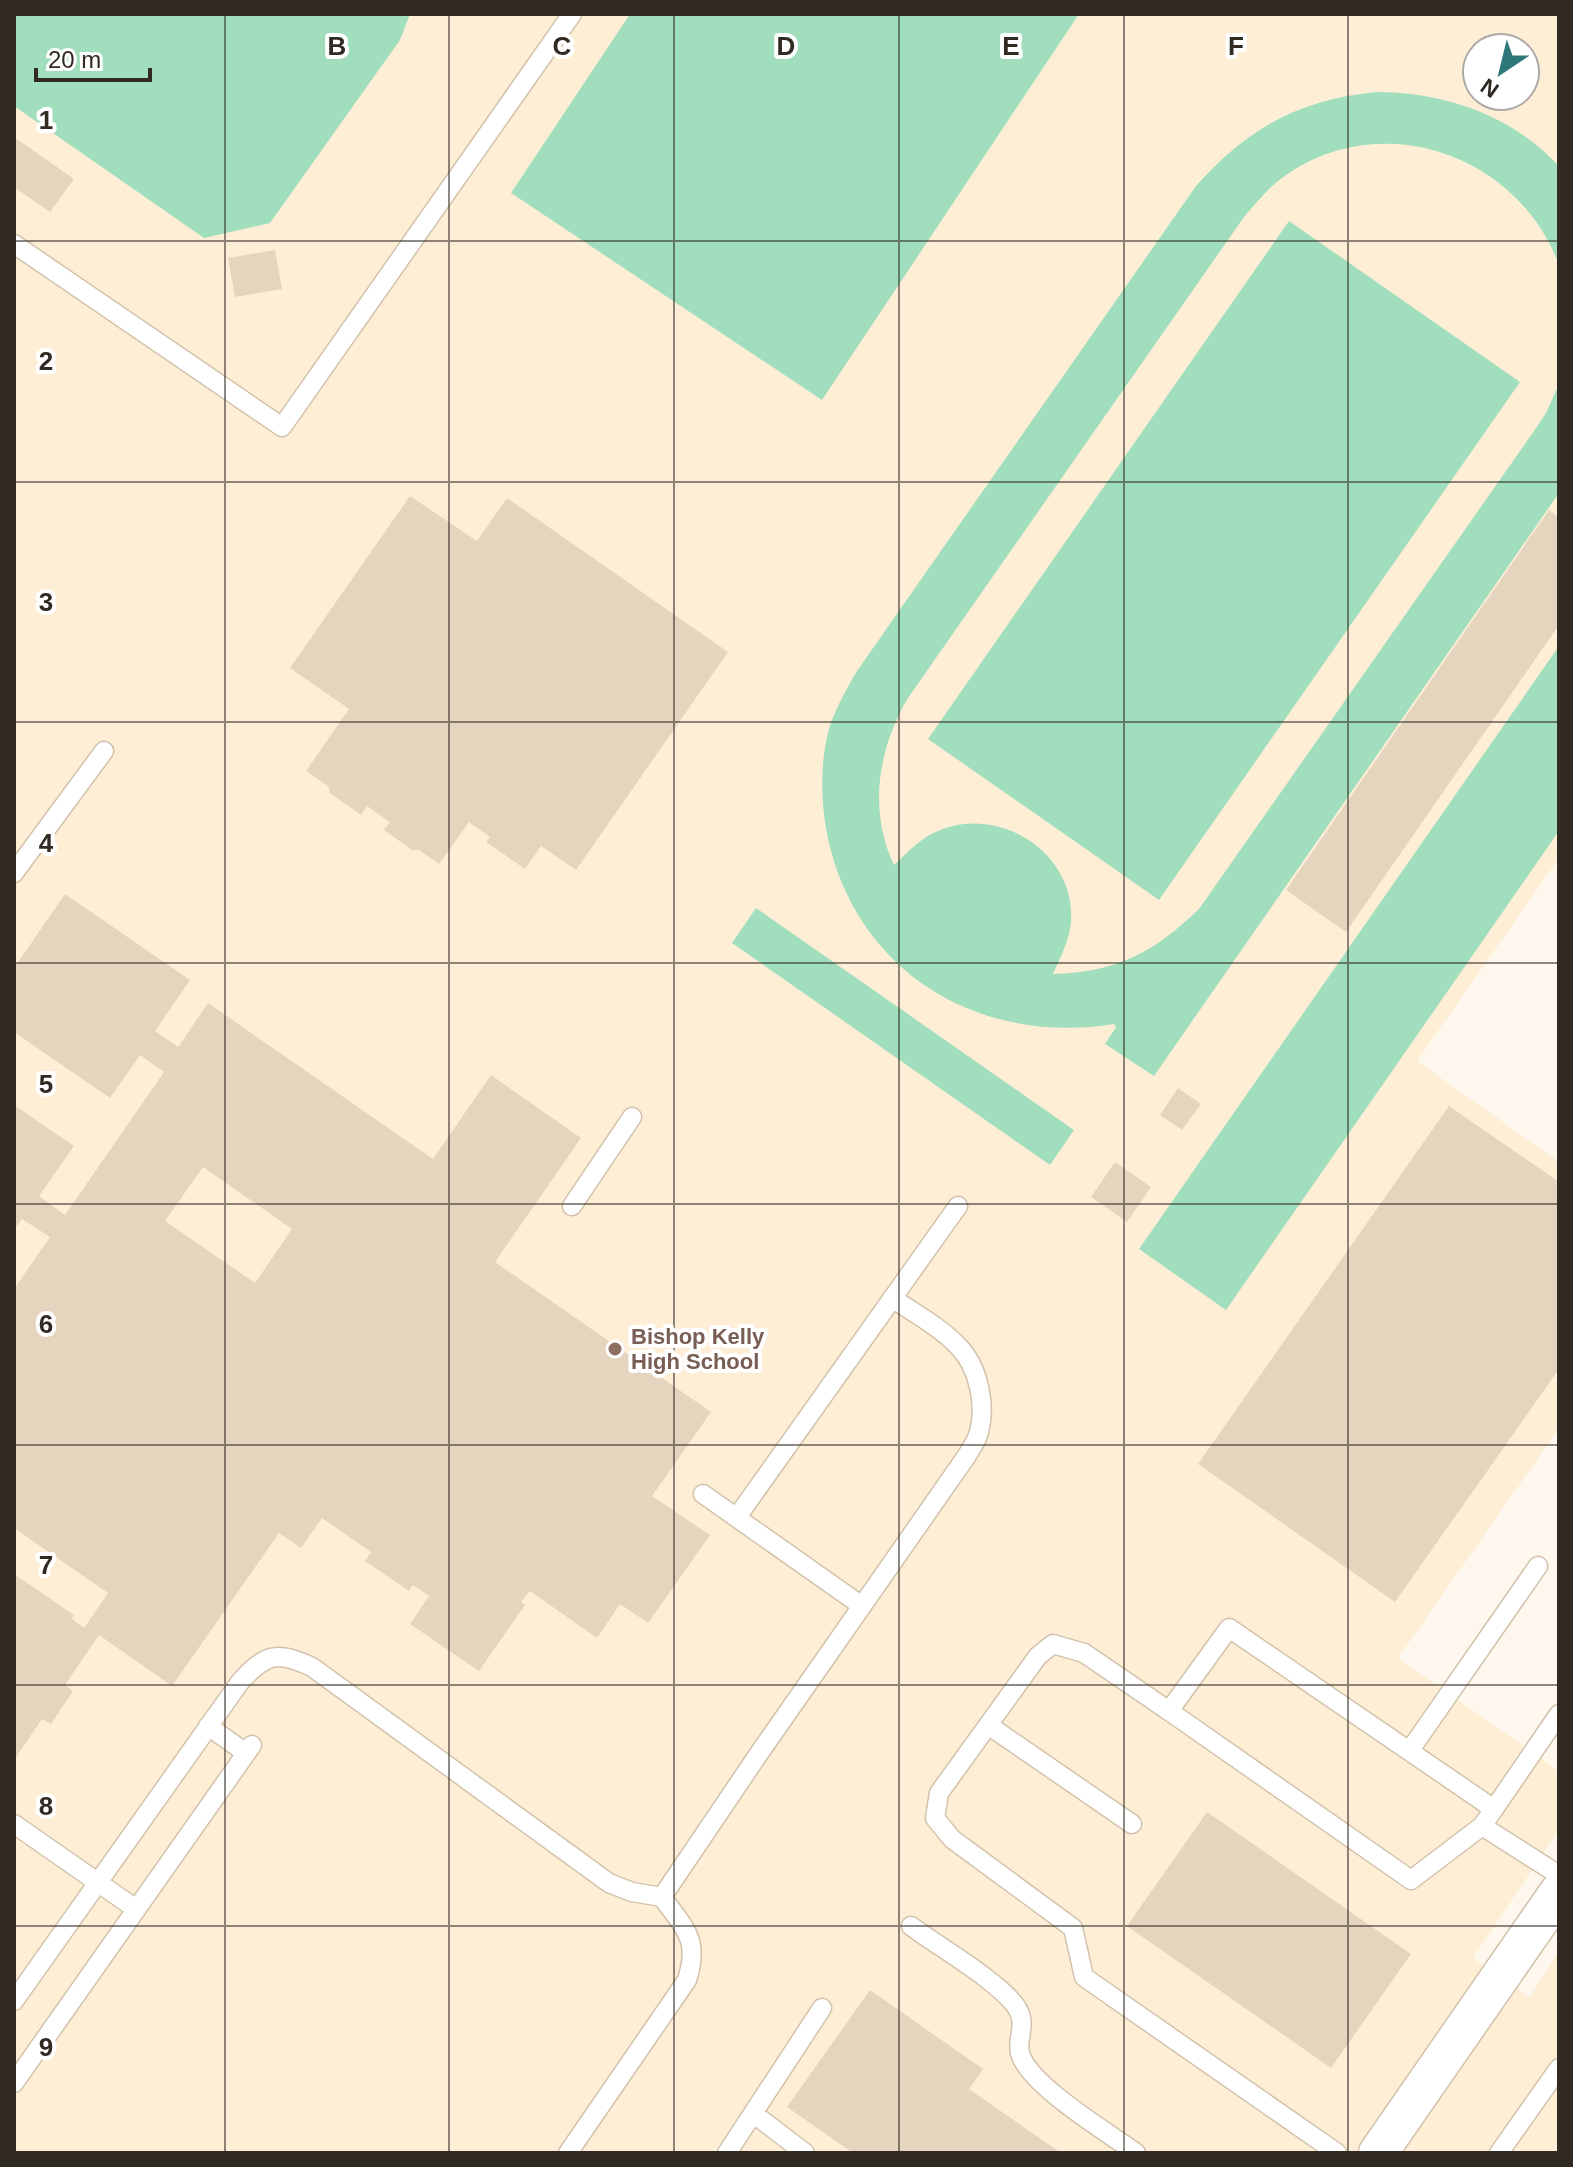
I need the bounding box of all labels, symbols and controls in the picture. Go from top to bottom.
text: B [328,31,346,61]
text: C [553,31,572,61]
text: D [777,31,795,61]
text: E [1002,31,1020,61]
text: F [1228,31,1244,61]
scale bar [36,32,150,82]
north arrow [1461,32,1541,112]
text: 20 m [48,46,101,73]
text: N [1476,73,1503,103]
text: 1 [39,105,53,135]
text: 2 [39,346,53,376]
text: 3 [39,587,53,617]
text: 4 [39,828,54,858]
text: 5 [39,1069,53,1099]
text: 6 [39,1309,53,1339]
place label: Bishop Kelly High School [631,1324,765,1374]
marker: Bishop Kelly High School [606,1340,624,1358]
text: 7 [39,1550,53,1580]
text: 8 [39,1791,53,1821]
text: 9 [39,2032,53,2062]

